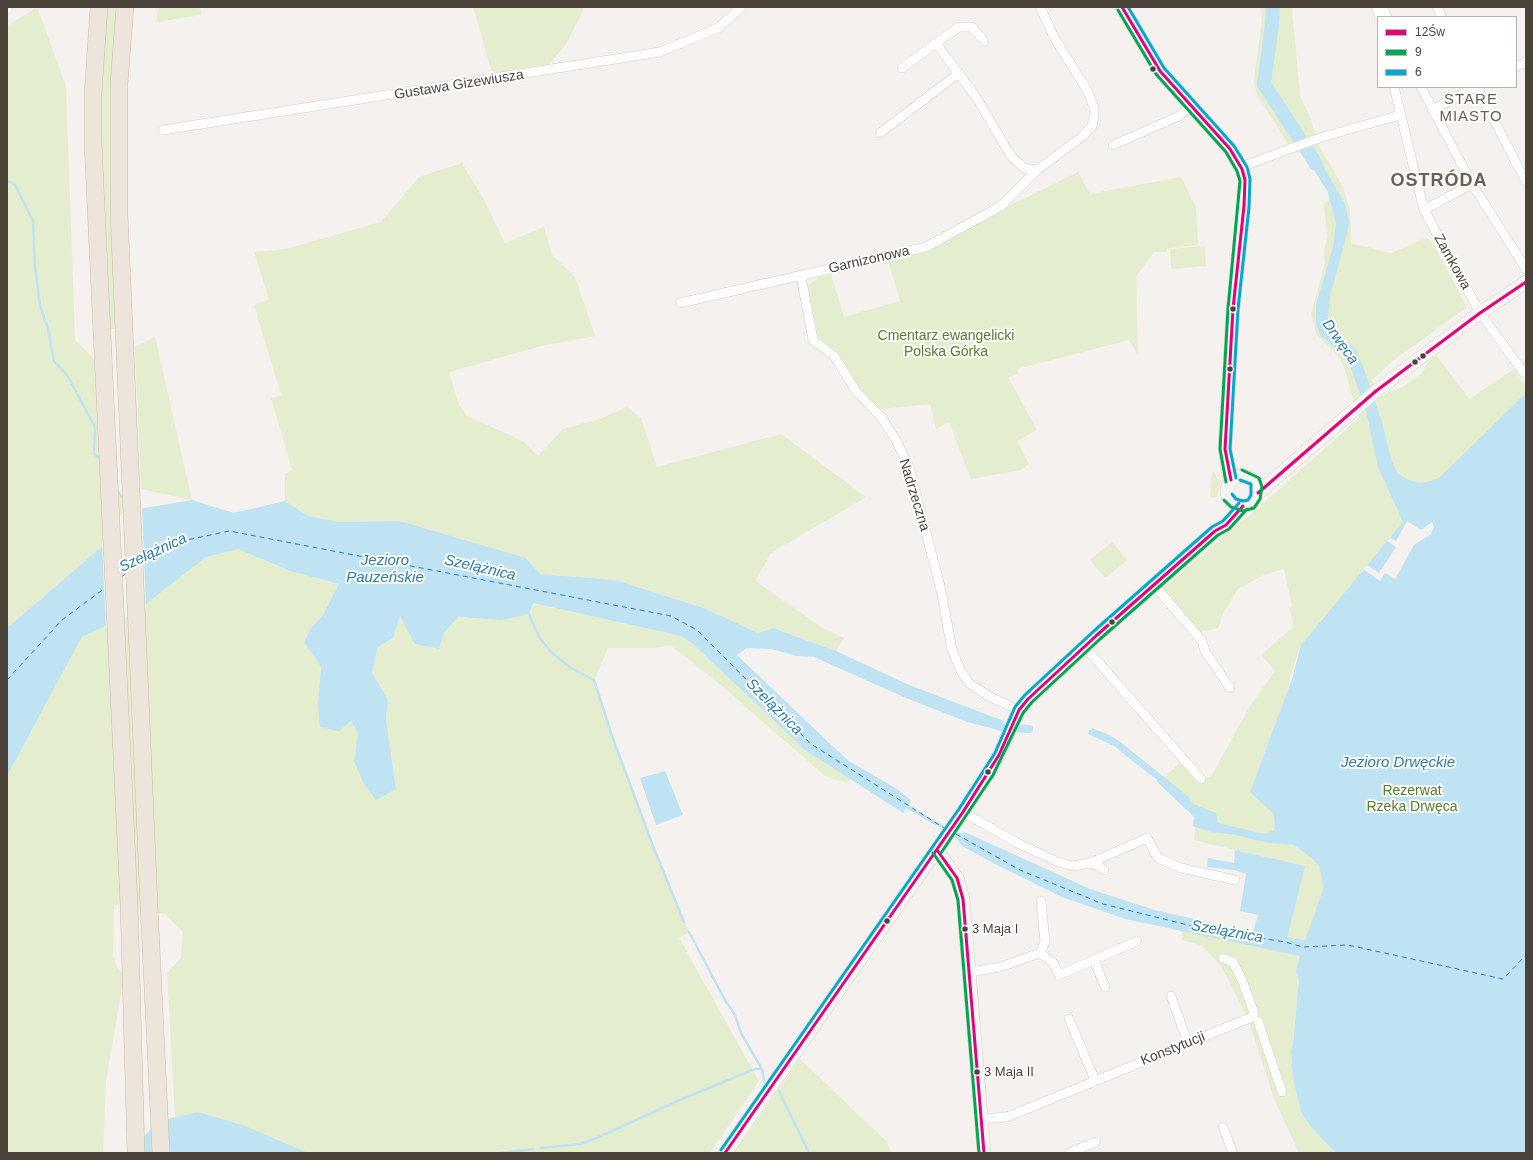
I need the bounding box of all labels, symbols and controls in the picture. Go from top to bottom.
legend [1377,16,1517,88]
text: 12Św [1415,25,1445,39]
text: 9 [1415,45,1422,59]
unlabelled marker [1148,64,1158,74]
text: 6 [1415,65,1422,79]
street label: Gustawa Gizewiusza [393,66,525,104]
district label: STARE MIASTO [1439,91,1503,126]
district label: OSTRÓDA [1390,170,1488,192]
street label: Zamkowa [1430,231,1474,293]
street label: Garnizonowa [827,243,911,277]
unlabelled marker [1228,304,1238,314]
water label: Drwęca [1318,316,1362,368]
park label: Cmentarz ewangelicki Polska Górka [878,328,1014,360]
unlabelled marker [1418,351,1428,361]
unlabelled marker [1410,357,1420,367]
unlabelled marker [1225,364,1235,374]
street label: Nadrzeczna [895,457,933,533]
water label: Szelążnica [116,530,190,576]
water label: Szelążnica [443,551,517,585]
water label: Jezioro Pauzeńskie [346,552,424,587]
unlabelled marker [1107,617,1117,627]
water label: Szelążnica [742,675,806,739]
water label: Jezioro Drwęckie [1341,754,1455,772]
unlabelled marker [983,767,993,777]
park label: Rezerwat Rzeka Drwęca [1366,783,1458,816]
unlabelled marker [882,916,892,926]
water label: Szelążnica [1190,917,1264,947]
place label: 3 Maja I [972,921,1018,937]
marker: 3 Maja I [960,924,970,934]
street label: Konstytucji [1138,1029,1208,1069]
place label: 3 Maja II [984,1064,1034,1080]
marker: 3 Maja II [972,1067,982,1077]

